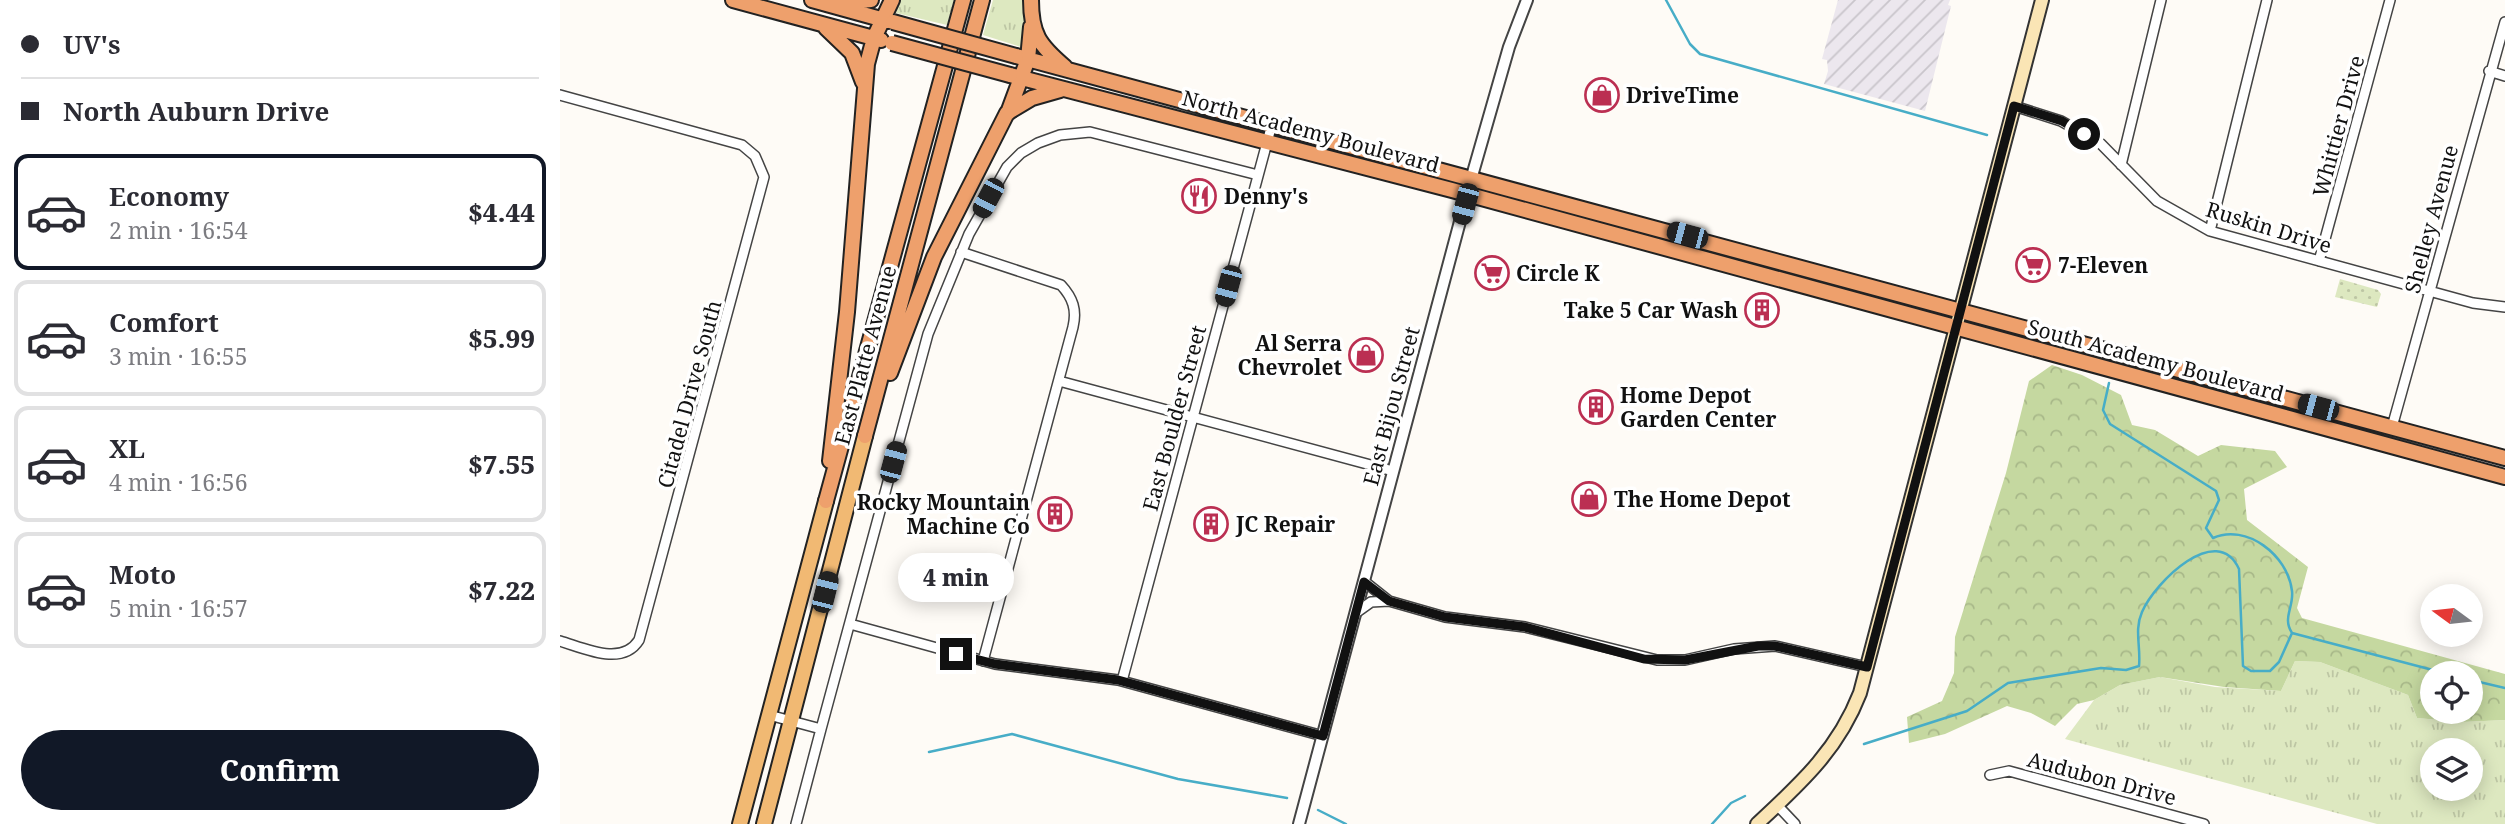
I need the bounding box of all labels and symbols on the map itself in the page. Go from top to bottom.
street label: Whittier Drive [2306,52,2370,200]
shop icon: DriveTime [1583,76,1621,114]
place label: DriveTime [1626,81,1739,109]
street label: North Academy Boulevard [1179,83,1443,179]
route start [2068,118,2100,150]
street label: Shelley Avenue [2398,142,2464,296]
car [969,175,1008,221]
restaurant icon: Denny's [1180,177,1218,215]
car [1450,181,1481,227]
place label: Denny's [1224,182,1308,210]
street label: Ruskin Drive [2203,195,2335,259]
car [1664,219,1711,251]
supermarket icon: 7-Eleven [2014,246,2052,284]
place label: 7-Eleven [2058,251,2148,279]
supermarket icon: Circle K [1473,254,1511,292]
place label: Circle K [1516,259,1600,287]
street label: East Platte Avenue [828,262,902,448]
car [1213,263,1244,309]
building icon: Take 5 Car Wash [1743,291,1781,329]
place label: Take 5 Car Wash [1564,296,1738,324]
street label: Citadel Drive South [650,297,728,491]
street label: South Academy Boulevard [2025,312,2287,408]
street label: East Boulder Street [1136,322,1212,514]
street label: East Bijou Street [1356,323,1426,489]
place label: Al Serra Chevrolet [1237,329,1342,381]
shop icon: Al Serra Chevrolet [1347,336,1385,374]
place label: Home Depot Garden Center [1620,381,1776,433]
building icon: Home Depot Garden Center [1577,388,1615,426]
car [2295,391,2342,423]
car [878,439,909,485]
shop icon: The Home Depot [1570,480,1608,518]
place label: The Home Depot [1614,485,1791,513]
place label: Rocky Mountain Machine Co [857,488,1030,540]
building icon: Rocky Mountain Machine Co [1036,495,1074,533]
building icon: JC Repair [1192,505,1230,543]
place label: JC Repair [1235,510,1335,538]
callout: 4 min [898,552,1014,602]
car [810,569,841,615]
north arrow [2420,584,2483,648]
route end [940,638,972,670]
street label: Audubon Drive [2024,745,2180,811]

